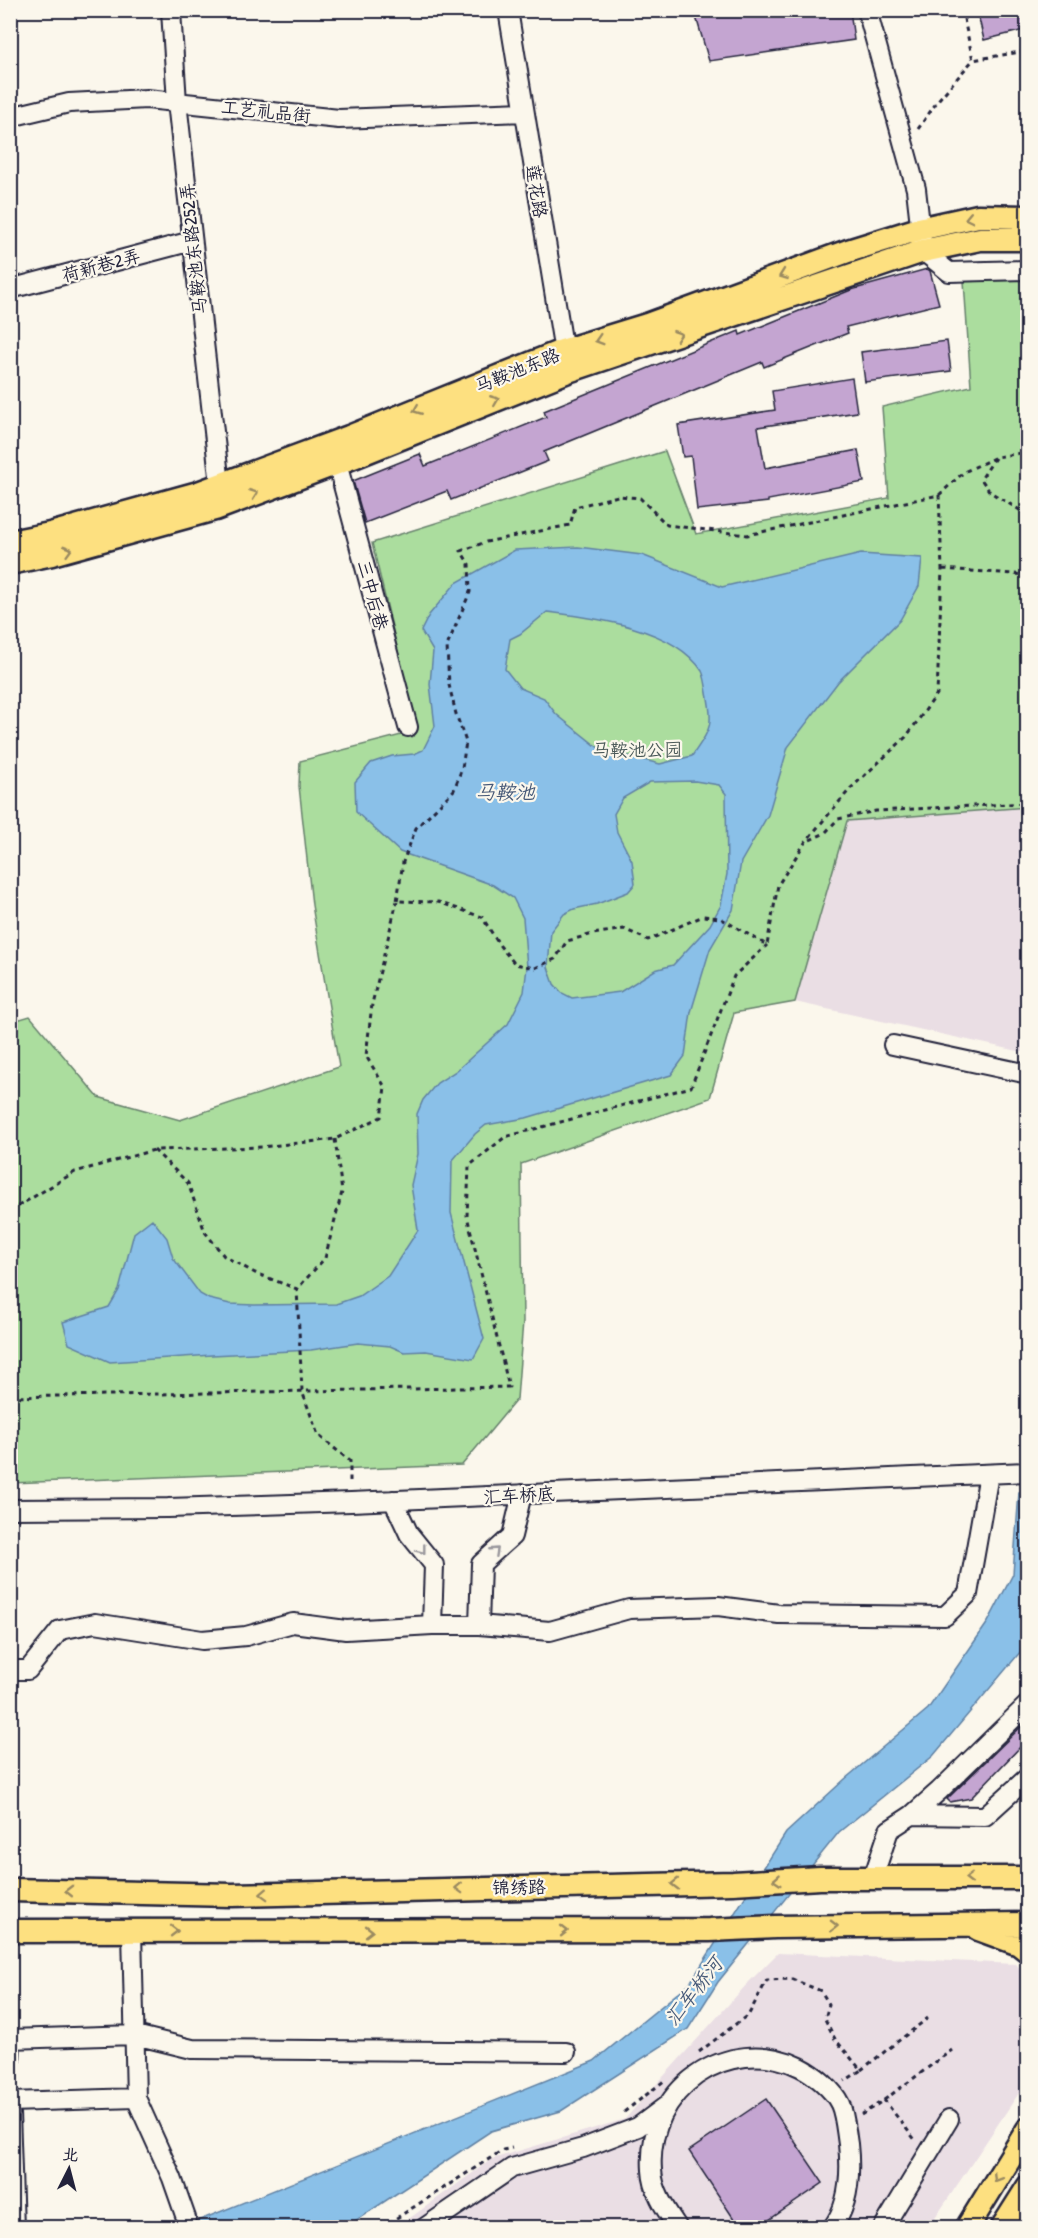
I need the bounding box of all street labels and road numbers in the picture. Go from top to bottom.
street label: 工艺礼品街 [220,94,312,128]
street label: 莲花路 [520,162,554,220]
street label: 马鞍池东路252弄 [174,182,212,316]
street label: 荷新巷2弄 [59,243,143,287]
street label: 马鞍池东路 [471,342,563,398]
street label: 三中后巷 [352,557,394,633]
street label: 汇车桥底 [482,1481,556,1509]
street label: 锦绣路 [492,1874,546,1900]

